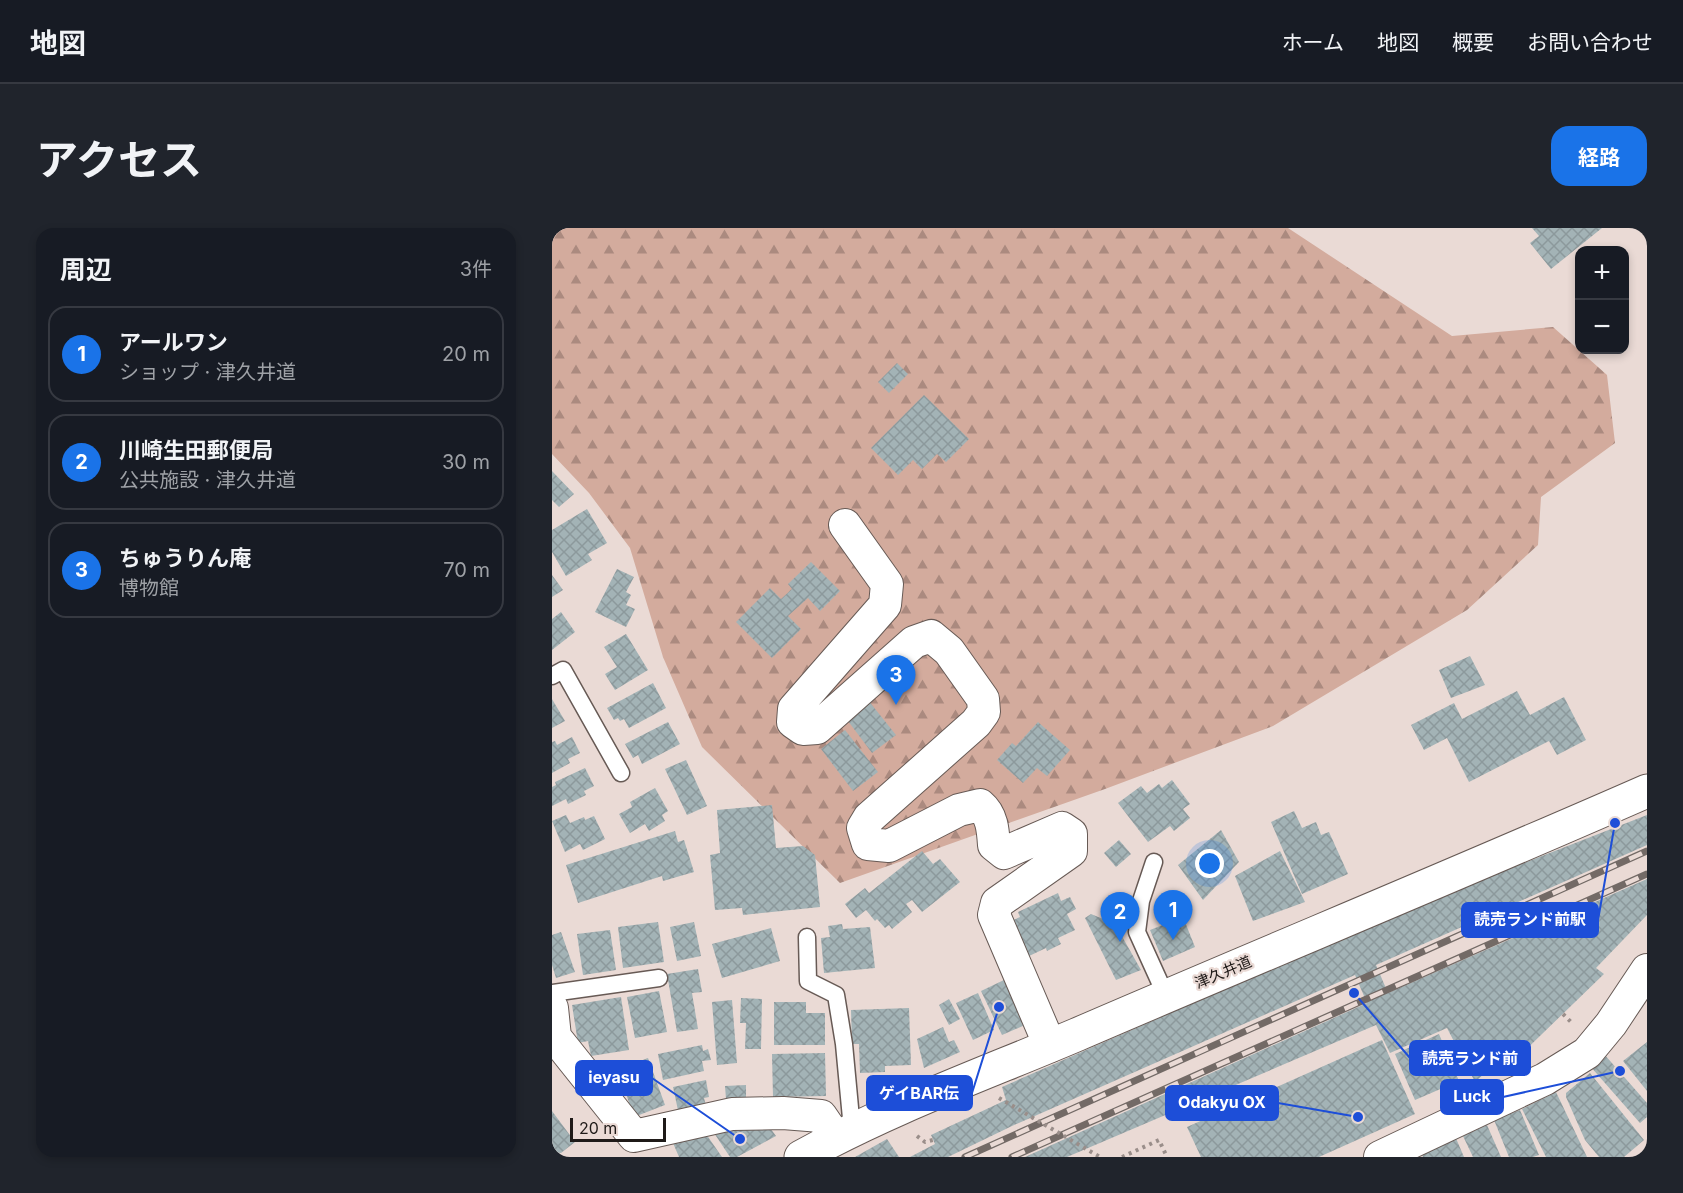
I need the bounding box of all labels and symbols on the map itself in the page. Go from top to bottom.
pin: 3 [876,656,916,705]
your location [1195,849,1224,878]
pin: 1 [1154,890,1192,940]
pin: 2 [1100,892,1140,942]
callout: 読売ランド前駅 [1462,903,1598,937]
text: 読売ランド前駅 [1474,909,1586,929]
street label: 津久井道 [1192,952,1254,992]
callout: 読売ランド前 [1410,1041,1530,1075]
text: 読売ランド前 [1422,1048,1518,1068]
callout: ieyasu [576,1061,652,1095]
text: ieyasu [588,1067,640,1087]
callout: ゲイBAR伝 [867,1076,972,1110]
callout: Luck [1441,1080,1503,1114]
text: ゲイBAR伝 [879,1083,959,1103]
callout: Odakyu OX [1166,1086,1278,1120]
text: Luck [1453,1086,1492,1106]
text: Odakyu OX [1178,1092,1266,1112]
scale bar [570,1115,666,1142]

